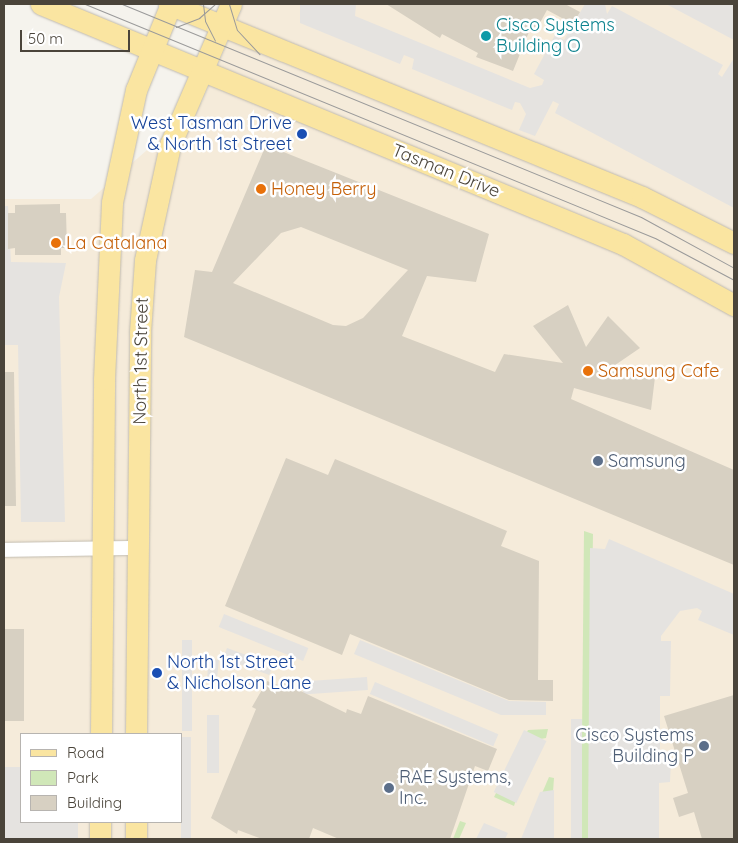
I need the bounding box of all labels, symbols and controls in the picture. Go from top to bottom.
place label: Cisco Systems Building O [496,15,615,58]
scale bar [22,20,132,52]
text: 50 m [28,29,63,48]
marker: Cisco Systems Building O [480,30,492,42]
place label: West Tasman Drive & North 1st Street [131,113,292,156]
marker: West Tasman Drive & North 1st Street [296,128,308,140]
street label: Tasman Drive [389,140,503,202]
place label: Honey Berry [271,178,376,200]
marker: Honey Berry [255,183,267,195]
place label: La Catalana [66,232,167,254]
marker: La Catalana [50,237,62,249]
street label: North 1st Street [129,297,153,425]
place label: Samsung Cafe [598,360,719,382]
marker: Samsung Cafe [582,365,594,377]
place label: Samsung [608,450,686,472]
marker: Samsung [592,455,604,467]
place label: North 1st Street & Nicholson Lane [167,652,311,694]
marker: North 1st Street & Nicholson Lane [151,667,163,679]
place label: Cisco Systems Building P [575,725,694,768]
legend [20,733,182,823]
marker: Cisco Systems Building P [698,740,710,752]
text: Road [67,743,104,762]
place label: RAE Systems, Inc. [399,767,511,810]
text: Park [67,768,99,787]
marker: RAE Systems, Inc. [383,782,395,794]
text: Building [67,793,122,812]

